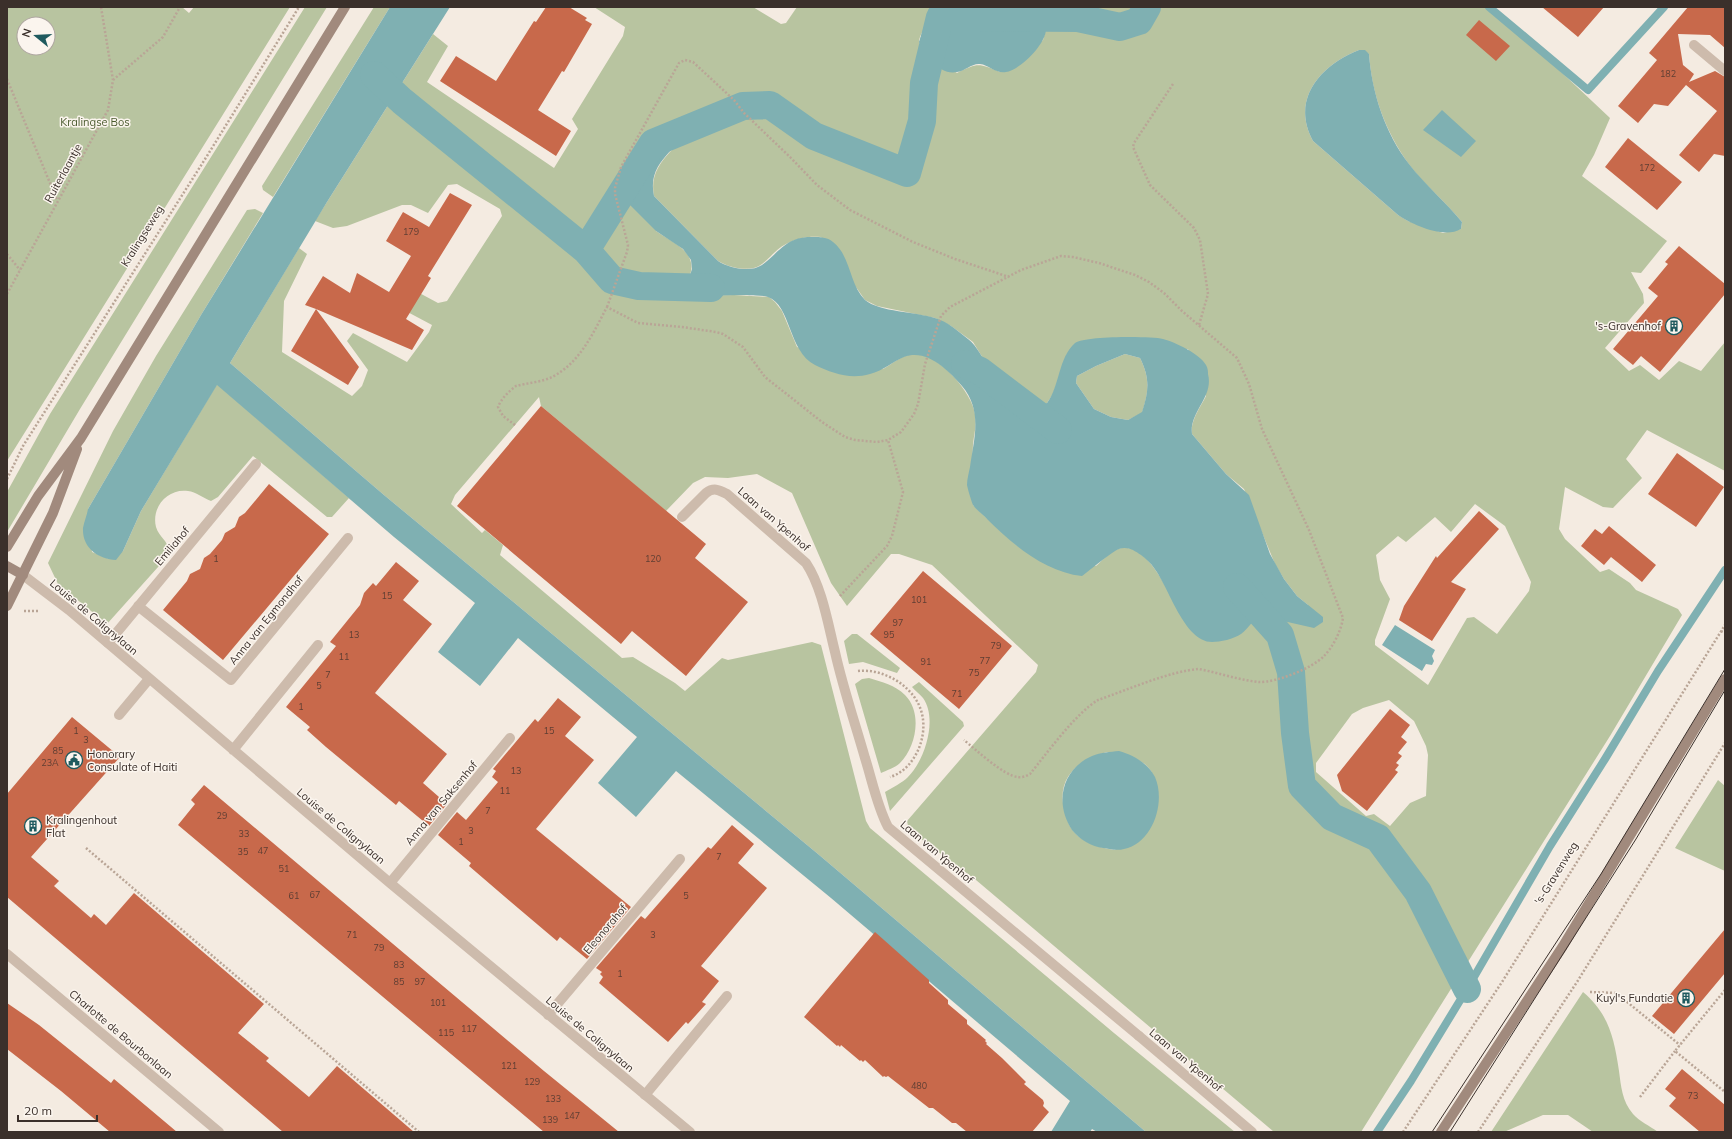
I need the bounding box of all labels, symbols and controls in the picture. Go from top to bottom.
north arrow [16,16,56,56]
text: N [19,27,34,39]
house number: 182 [1660,68,1676,79]
park label: Kralingse Bos [60,115,130,129]
street label: Ruiterlaantje [41,141,85,205]
house number: 172 [1639,162,1655,173]
street label: Kralingseweg [118,203,166,269]
house number: 179 [403,226,419,237]
building icon: 's-Gravenhof [1664,316,1684,336]
place label: 's-Gravenhof [1595,319,1661,333]
street label: Laan van Ypenhof [735,484,813,554]
street label: Emiliahof [152,523,193,568]
house number: 1 [213,553,219,564]
house number: 120 [645,553,661,564]
street label: Anna van Egmondhof [226,572,306,667]
street label: Louise de Colignylaan [47,576,141,658]
house number: 15 [382,590,393,601]
house number: 101 [911,594,927,605]
house number: 97 [893,617,903,628]
house number: 13 [349,629,359,640]
house number: 95 [884,629,895,640]
house number: 79 [991,640,1001,651]
house number: 11 [339,651,349,662]
house number: 77 [980,655,990,666]
house number: 91 [921,656,931,667]
house number: 75 [969,667,980,678]
house number: 7 [325,669,331,680]
house number: 5 [316,680,322,691]
house number: 71 [952,688,962,699]
house number: 1 [298,701,304,712]
house number: 1 [73,725,79,736]
house number: 15 [544,725,555,736]
house number: 3 [83,734,89,745]
house number: 85 [53,745,64,756]
place label: Honorary Consulate of Haiti [87,747,177,774]
public building icon: Honorary Consulate of Haiti [64,750,84,770]
house number: 23A [41,757,59,768]
street label: Anna van Saksenhof [402,758,480,848]
house number: 13 [511,765,521,776]
street label: Louise de Colignylaan [294,785,388,867]
house number: 11 [500,785,510,796]
house number: 7 [485,805,491,816]
house number: 29 [217,810,227,821]
place label: Kralingenhout Flat [46,813,117,840]
building icon: Kralingenhout Flat [23,816,43,836]
street label: Laan van Ypenhof [897,817,977,887]
house number: 3 [468,825,474,836]
house number: 33 [239,828,249,839]
house number: 1 [458,836,464,847]
street label: 's-Gravenweg [1531,839,1581,907]
house number: 47 [258,845,268,856]
house number: 35 [238,846,249,857]
house number: 7 [716,851,722,862]
house number: 51 [279,863,289,874]
house number: 67 [310,889,320,900]
house number: 61 [289,890,299,901]
house number: 5 [683,890,689,901]
street label: Eleonorahof [580,901,630,957]
house number: 71 [347,929,357,940]
house number: 3 [650,929,656,940]
house number: 79 [374,942,384,953]
house number: 83 [394,959,404,970]
house number: 1 [617,968,623,979]
house number: 85 [394,976,405,987]
house number: 97 [415,976,425,987]
street label: Charlotte de Bourbonlaan [66,987,176,1081]
building icon: Kuyl's Fundatie [1676,988,1696,1008]
place label: Kuyl's Fundatie [1596,991,1673,1005]
street label: Louise de Colignylaan [543,993,637,1075]
house number: 101 [430,997,446,1008]
house number: 117 [461,1023,477,1034]
street label: Laan van Ypenhof [1146,1025,1226,1095]
house number: 115 [438,1027,455,1038]
house number: 121 [501,1060,517,1071]
house number: 129 [524,1076,540,1087]
house number: 480 [911,1080,927,1091]
house number: 73 [1688,1090,1698,1101]
house number: 133 [545,1093,561,1104]
scale bar [18,1097,97,1123]
text: 20 m [24,1103,52,1118]
house number: 147 [564,1110,580,1121]
house number: 139 [542,1114,558,1125]

